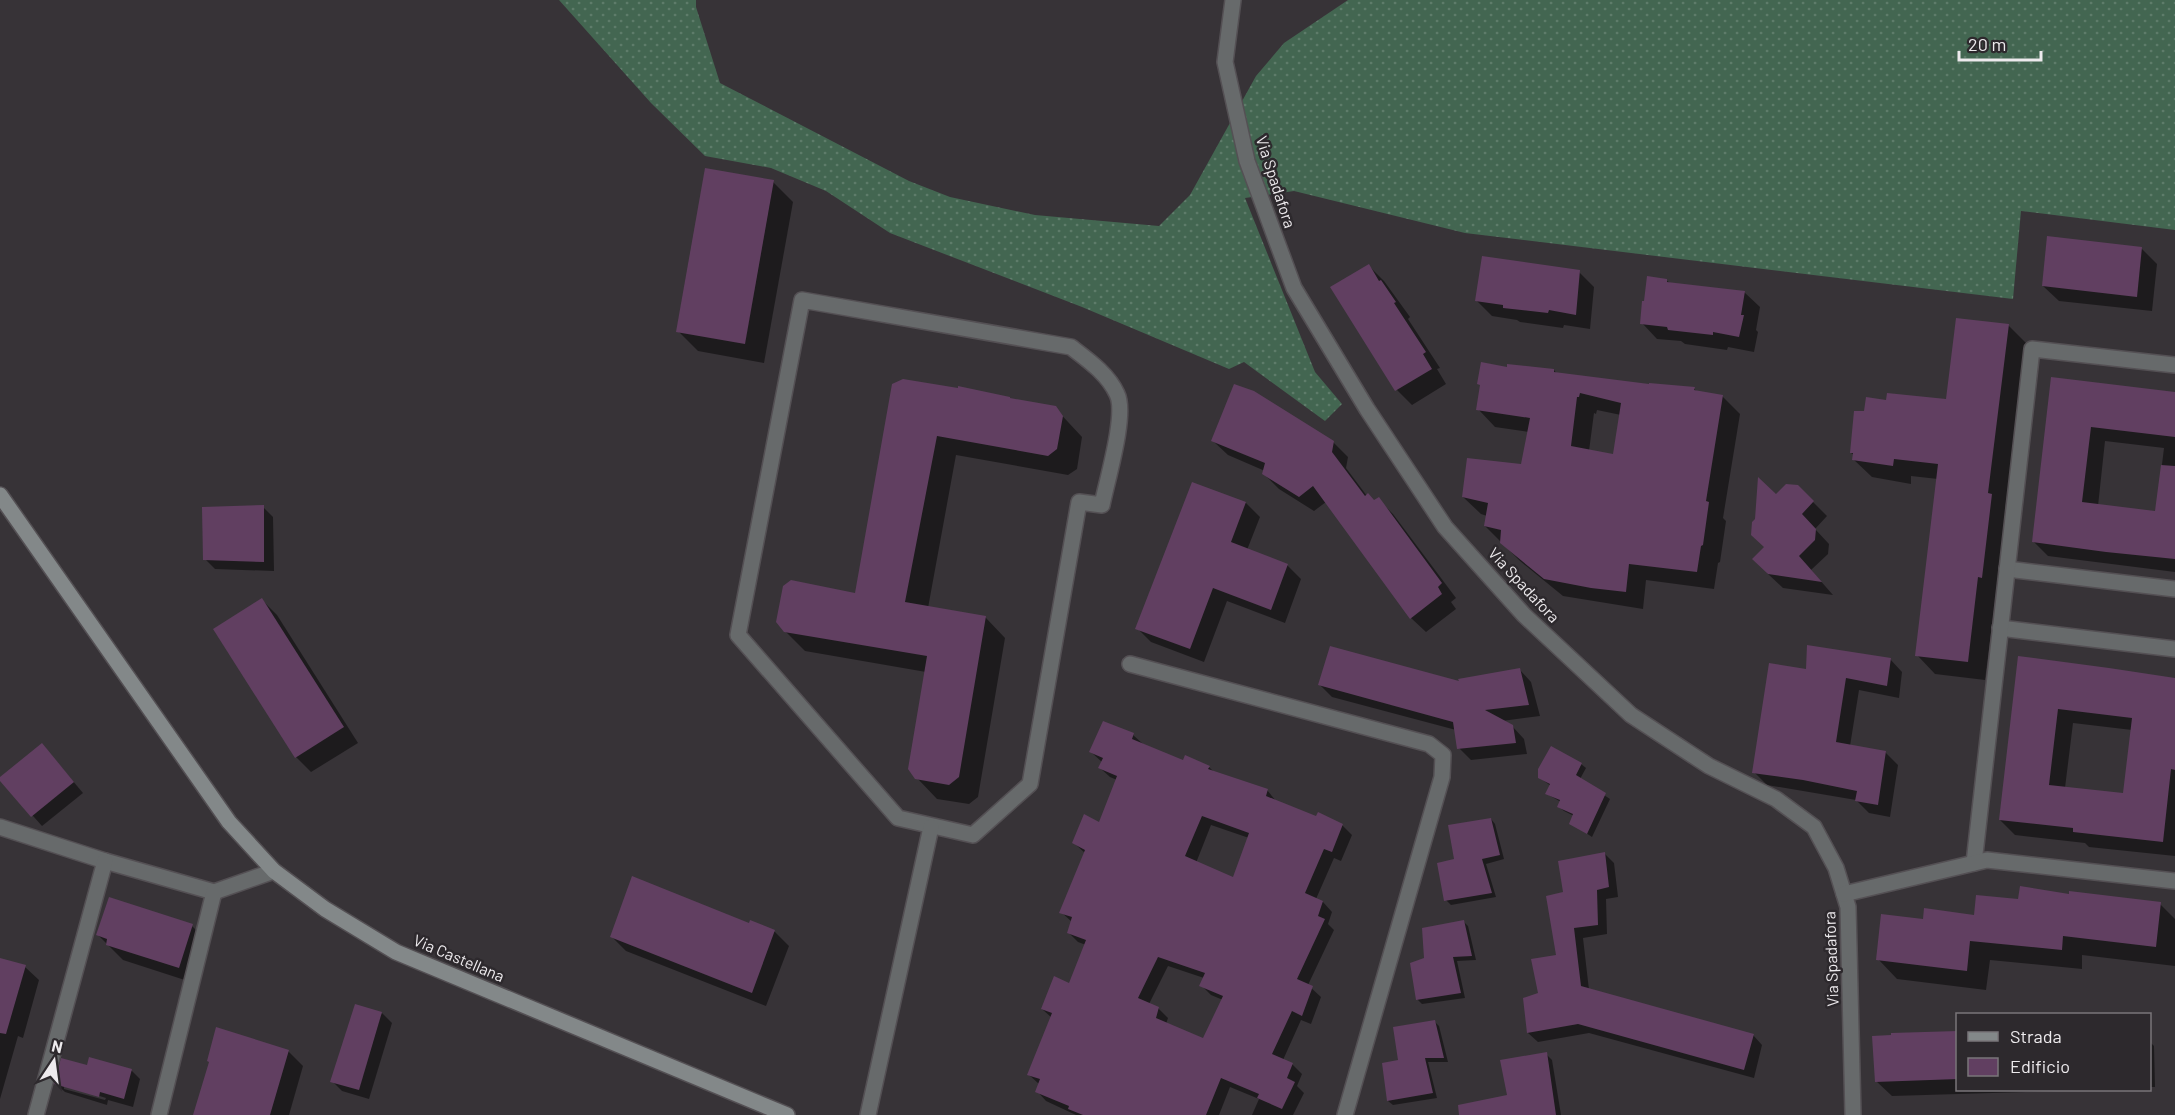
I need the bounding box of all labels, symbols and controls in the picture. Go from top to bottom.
scale bar [1959,24,2042,62]
text: 20 m [1968,33,2006,55]
street label: Via Spadafora [1253,133,1300,230]
street label: Via Spadafora [1485,543,1564,626]
street label: Via Spadafora [1819,911,1842,1007]
street label: Via Castellana [411,930,507,985]
legend [1956,1013,2151,1091]
text: Strada [2010,1025,2062,1047]
north arrow [24,1031,84,1091]
text: N [50,1035,65,1056]
text: Edificio [2010,1055,2070,1077]

